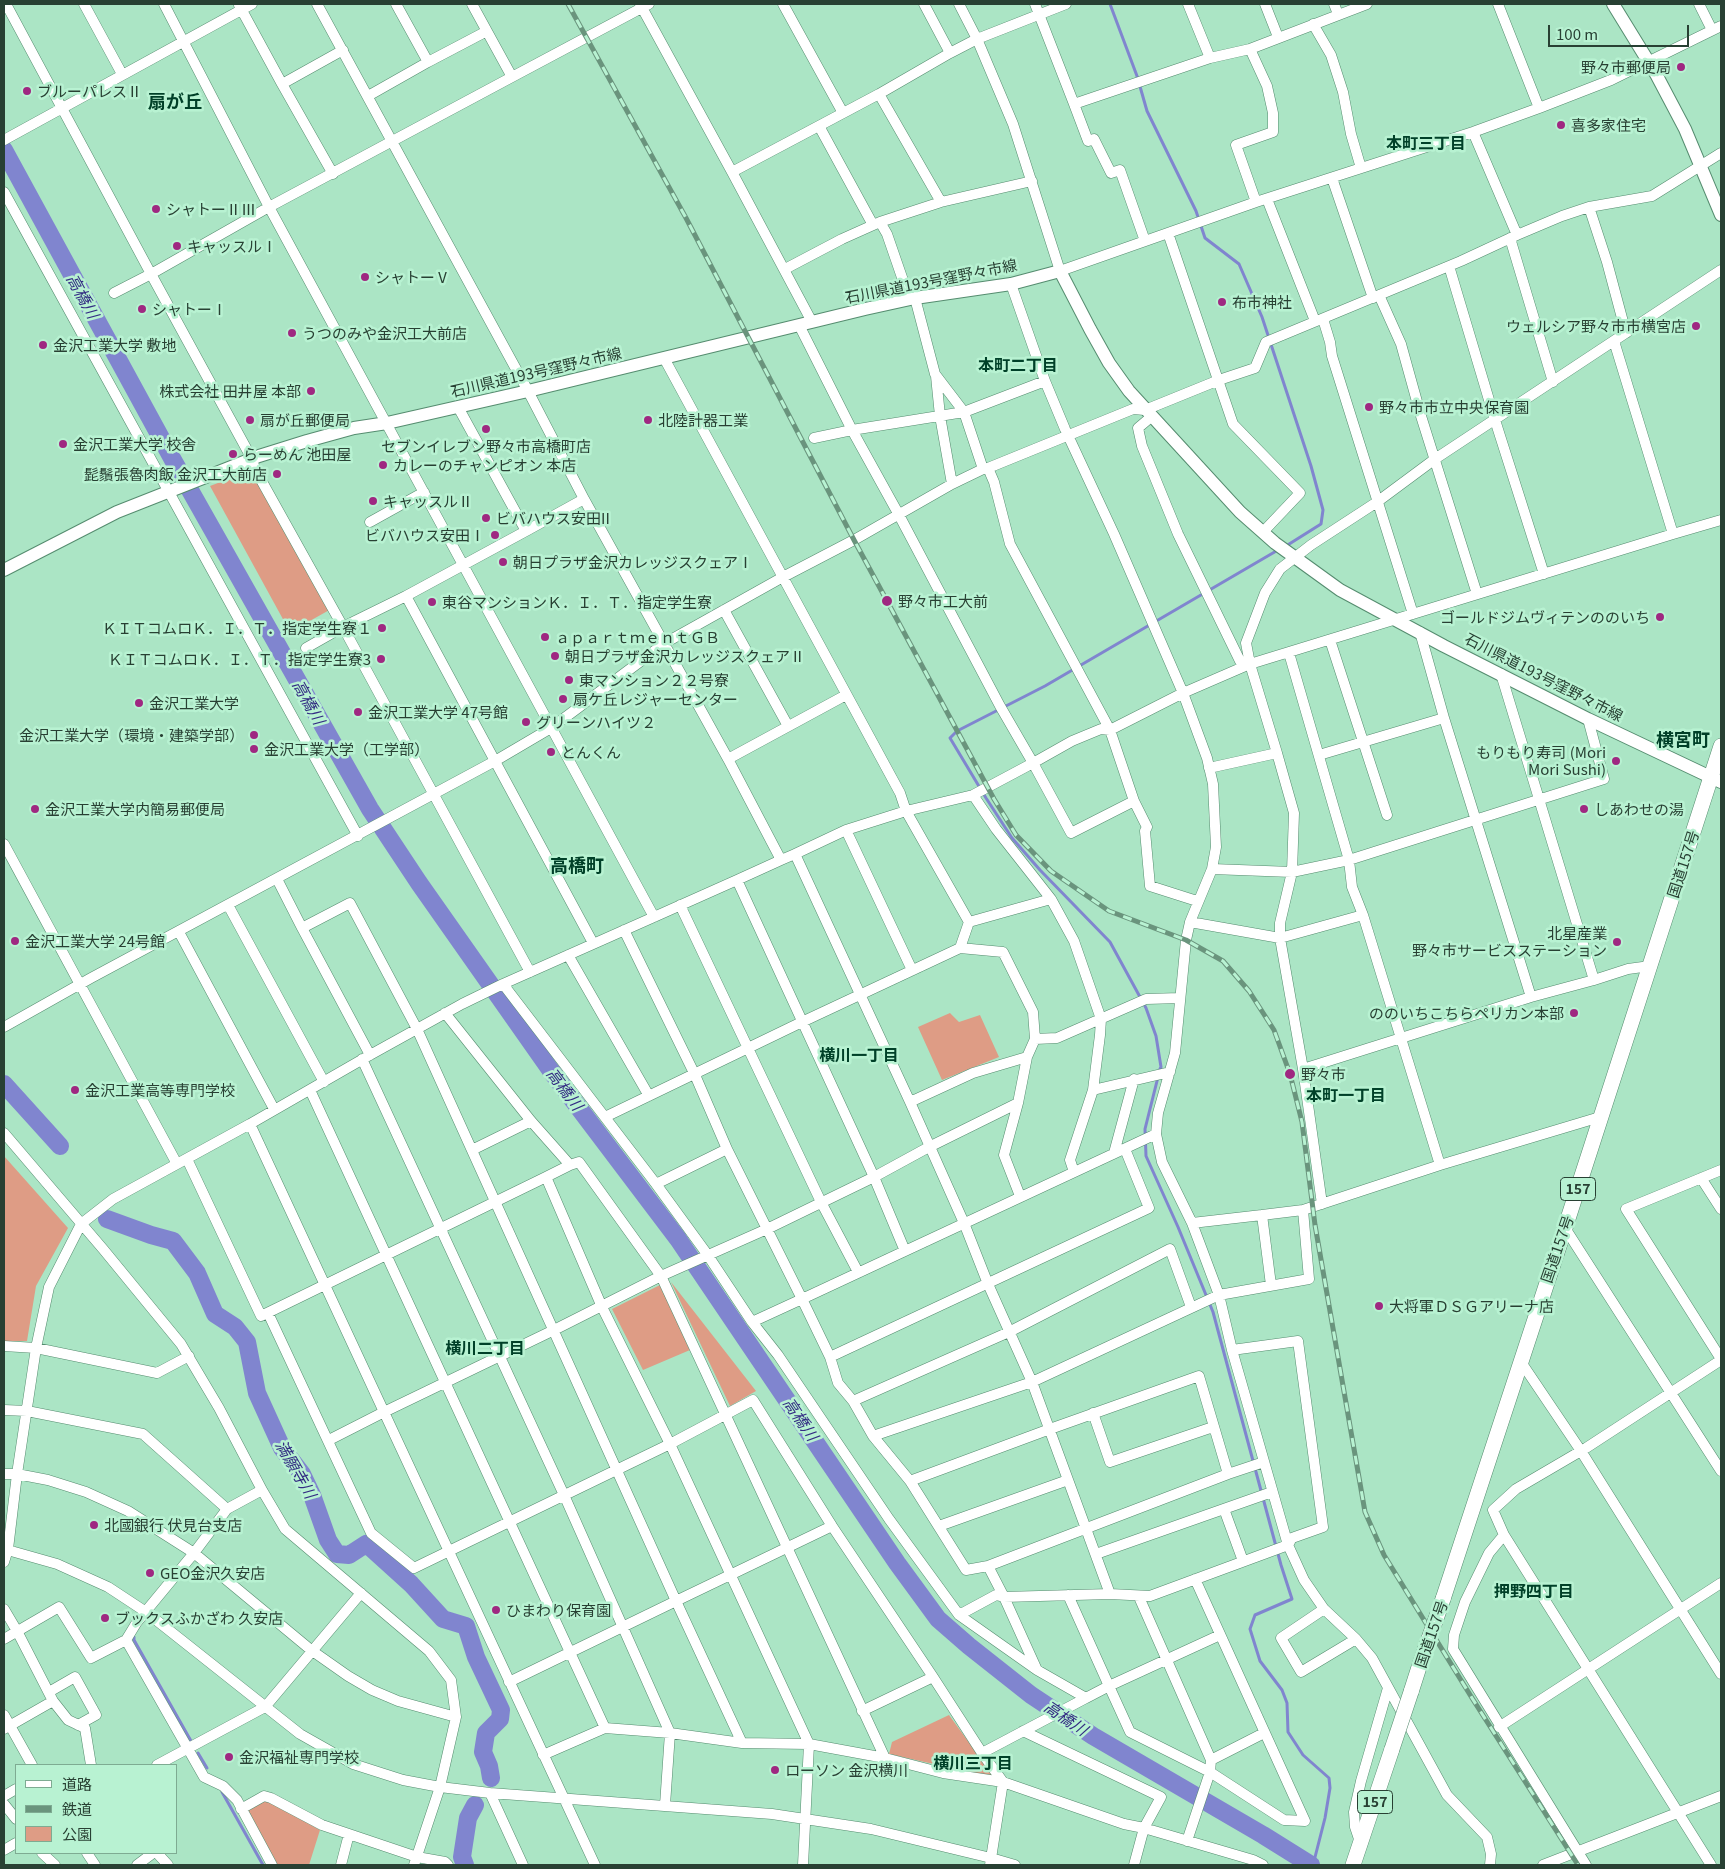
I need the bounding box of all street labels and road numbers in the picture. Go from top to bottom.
street label: 石川県道193号窪野々市線 [843,255,1019,307]
street label: 石川県道193号窪野々市線 [449,344,623,400]
street label: 石川県道193号窪野々市線 [1462,629,1626,725]
street label: 国道157号 [1664,828,1702,900]
road number: 157 [1560,1178,1596,1200]
street label: 国道157号 [1537,1213,1577,1285]
street label: 国道157号 [1411,1598,1451,1670]
road number: 157 [1358,1790,1392,1814]

